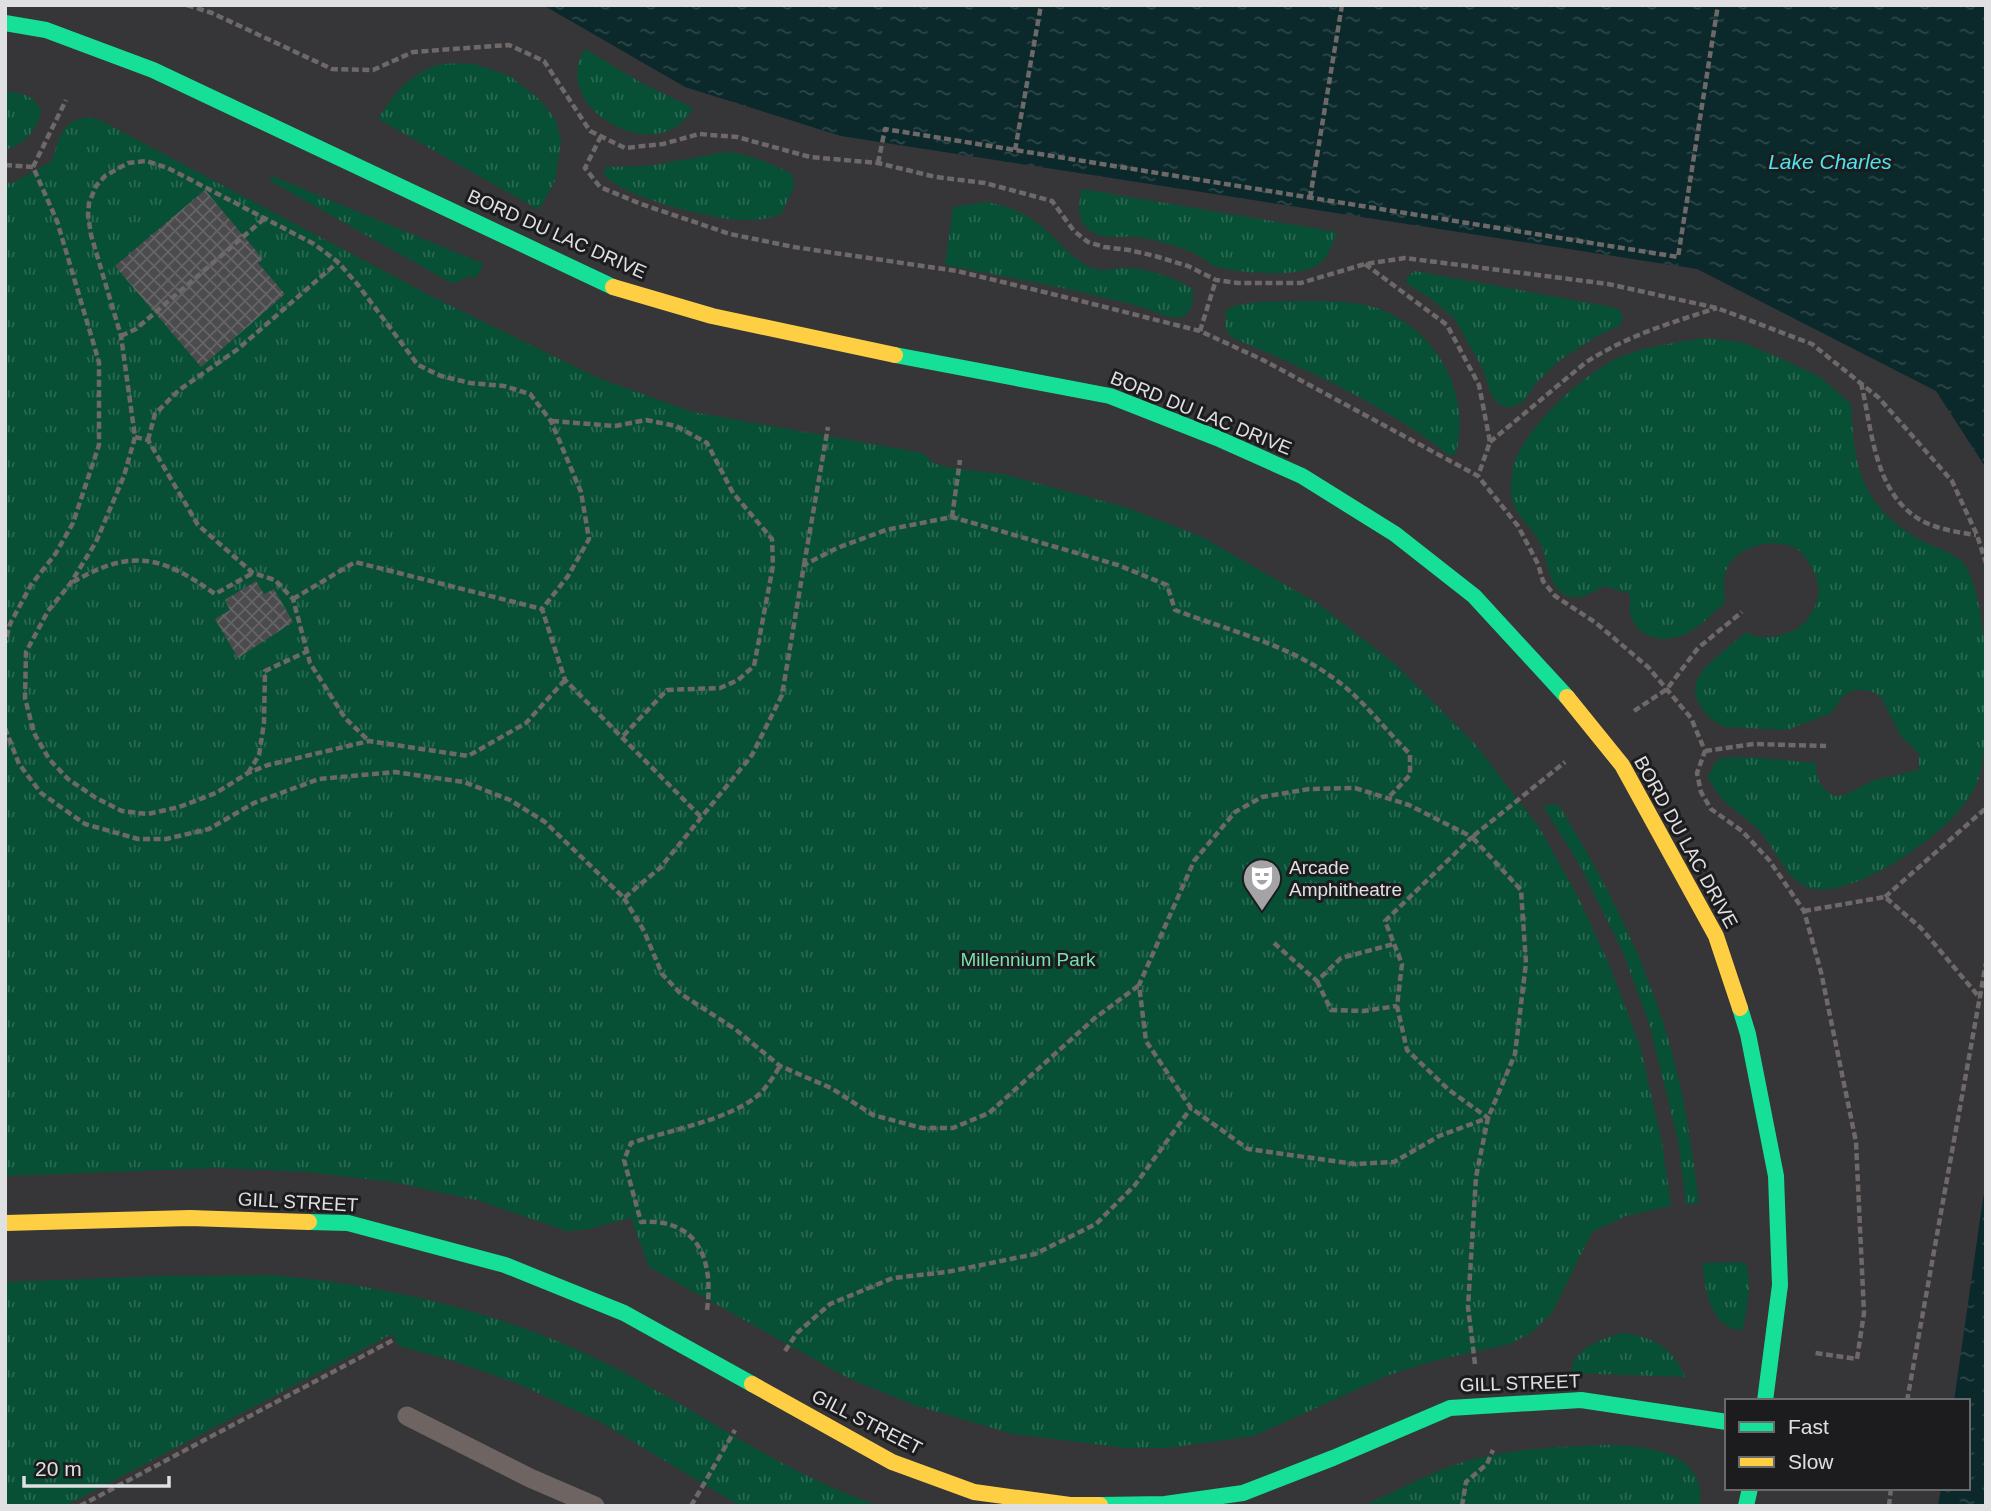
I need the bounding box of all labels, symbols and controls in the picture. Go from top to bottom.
water label: Lake Charles [1768,150,1892,173]
street label: BORD DU LAC DRIVE [464,185,650,283]
street label: BORD DU LAC DRIVE [1107,367,1295,459]
street label: BORD DU LAC DRIVE [1630,752,1742,932]
theatre icon: Arcade Amphitheatre [1241,857,1283,912]
place label: Arcade Amphitheatre [1289,857,1402,900]
park label: Millennium Park [960,949,1096,970]
street label: GILL STREET [237,1188,359,1216]
street label: GILL STREET [1459,1370,1581,1396]
street label: GILL STREET [808,1385,926,1459]
legend [1725,1399,1970,1490]
text: Fast [1788,1415,1829,1438]
scale bar [24,1444,170,1488]
text: Slow [1788,1450,1834,1473]
text: 20 m [35,1457,82,1480]

